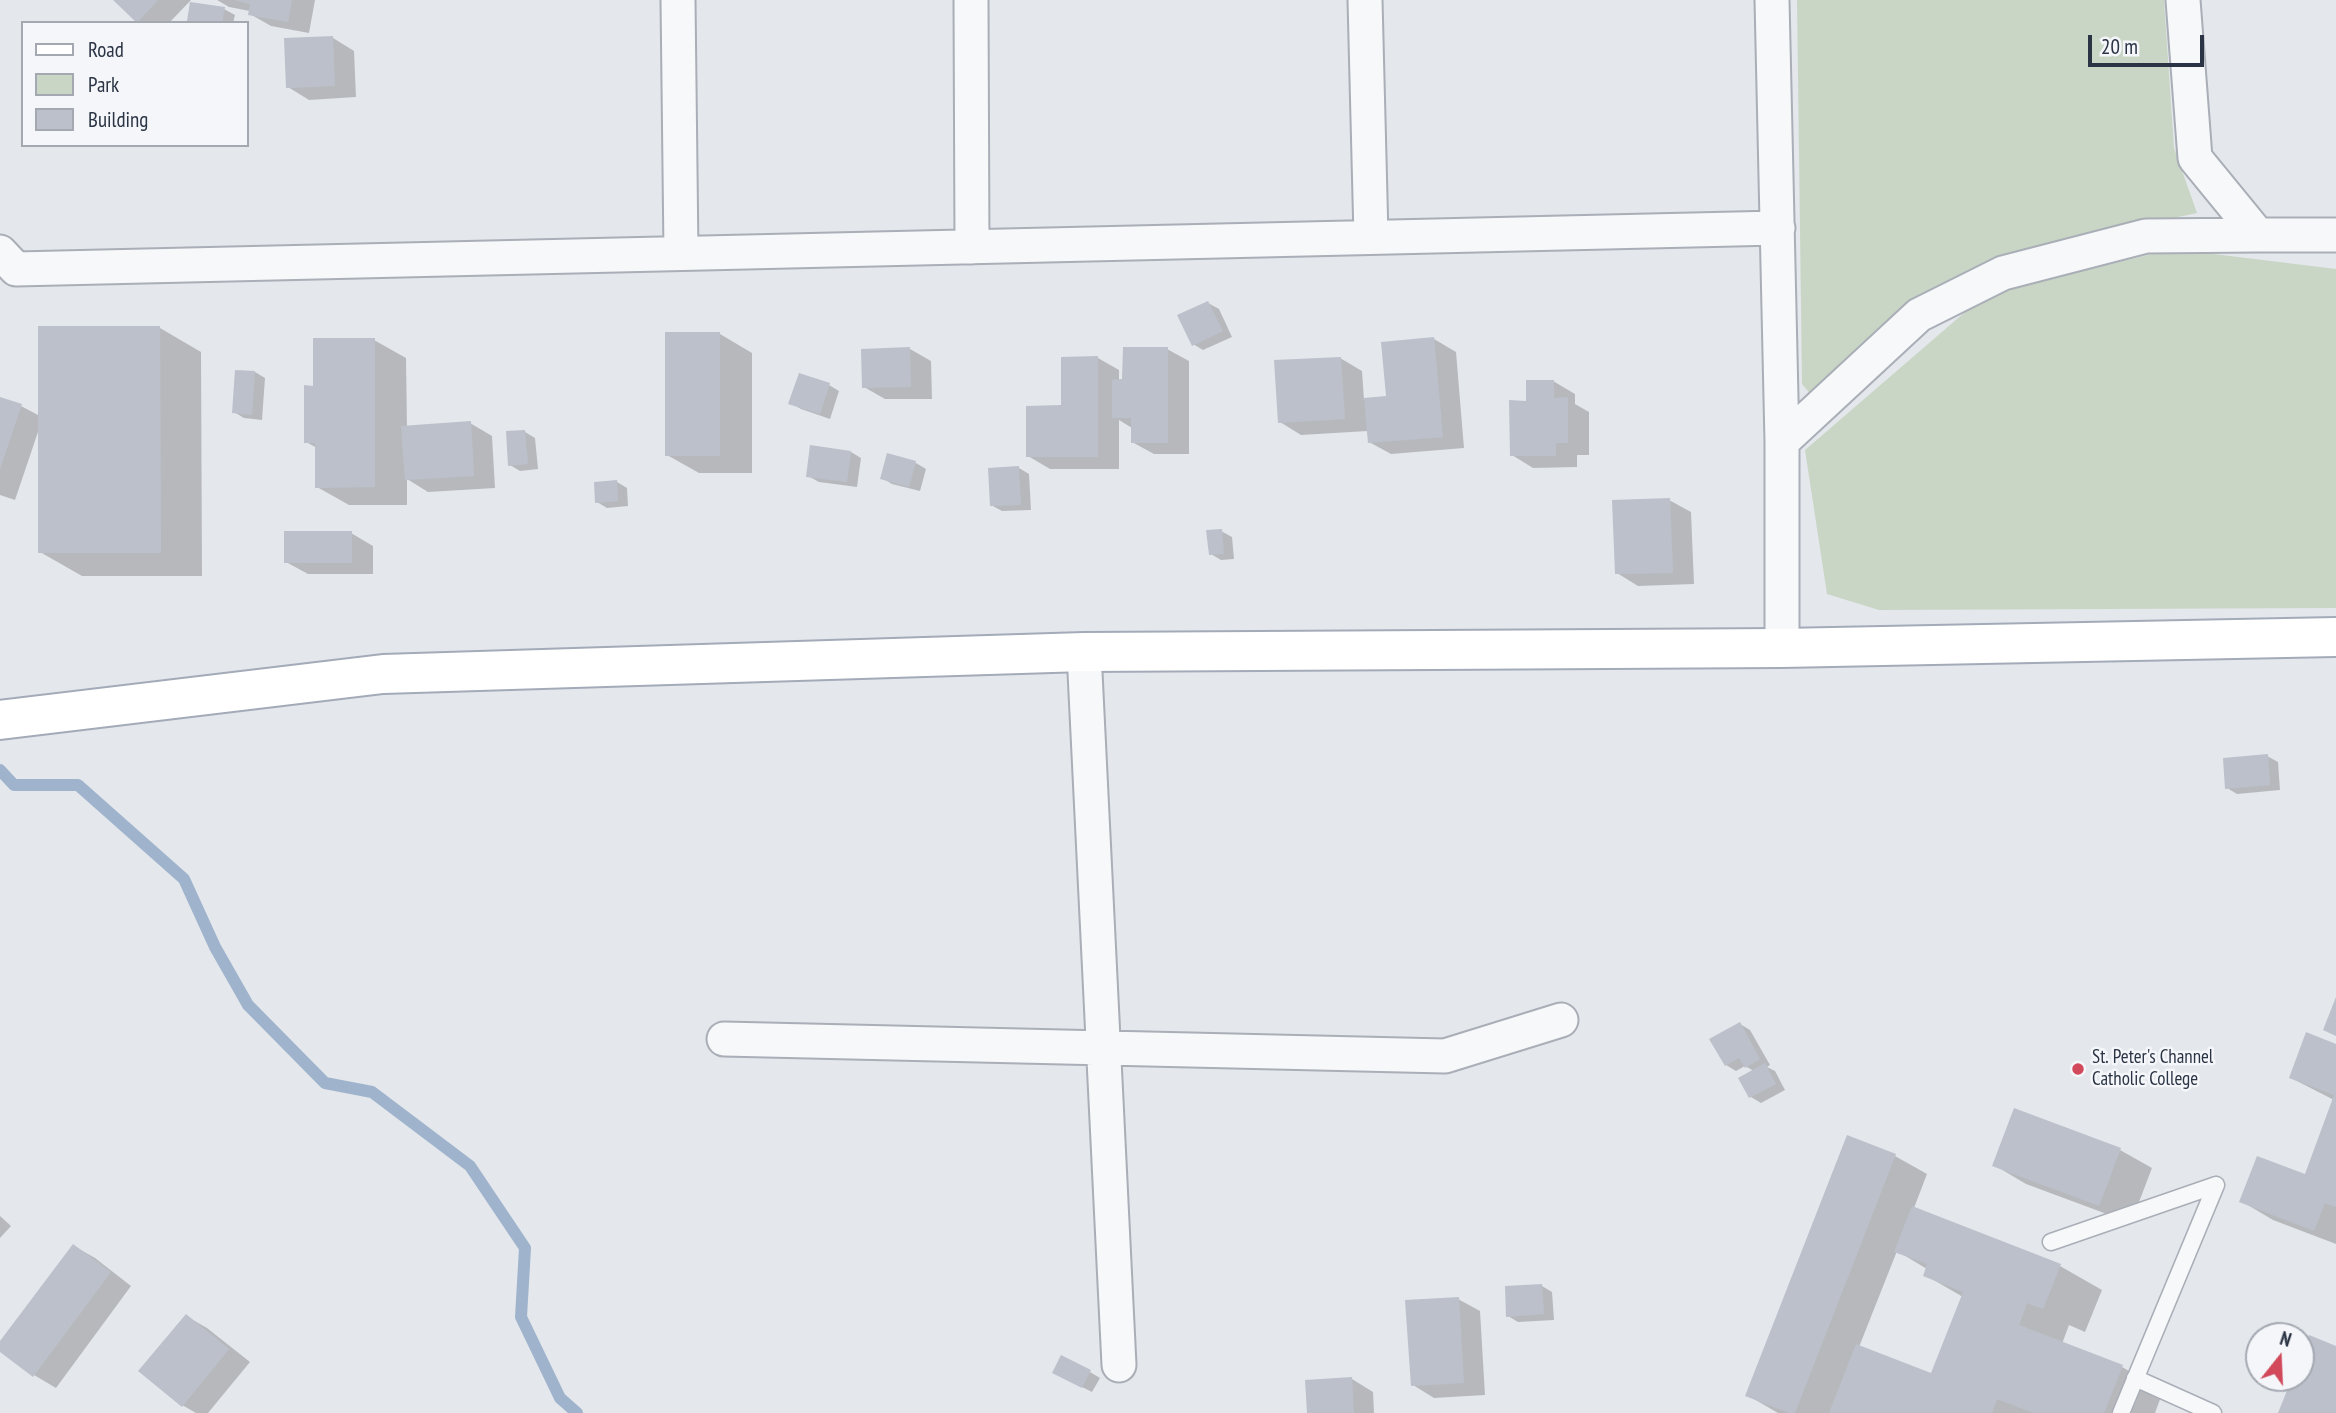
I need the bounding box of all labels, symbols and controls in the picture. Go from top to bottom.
legend [21,21,248,147]
scale bar [2091,21,2206,65]
text: 20 m [2101,33,2138,60]
text: Road [88,36,124,63]
text: Park [88,71,119,98]
text: Building [88,106,148,133]
place label: St. Peter's Channel Catholic College [2092,1047,2213,1091]
marker: St. Peter's Channel Catholic College [2070,1061,2086,1077]
north arrow [2245,1322,2315,1392]
text: N [2277,1326,2294,1352]

